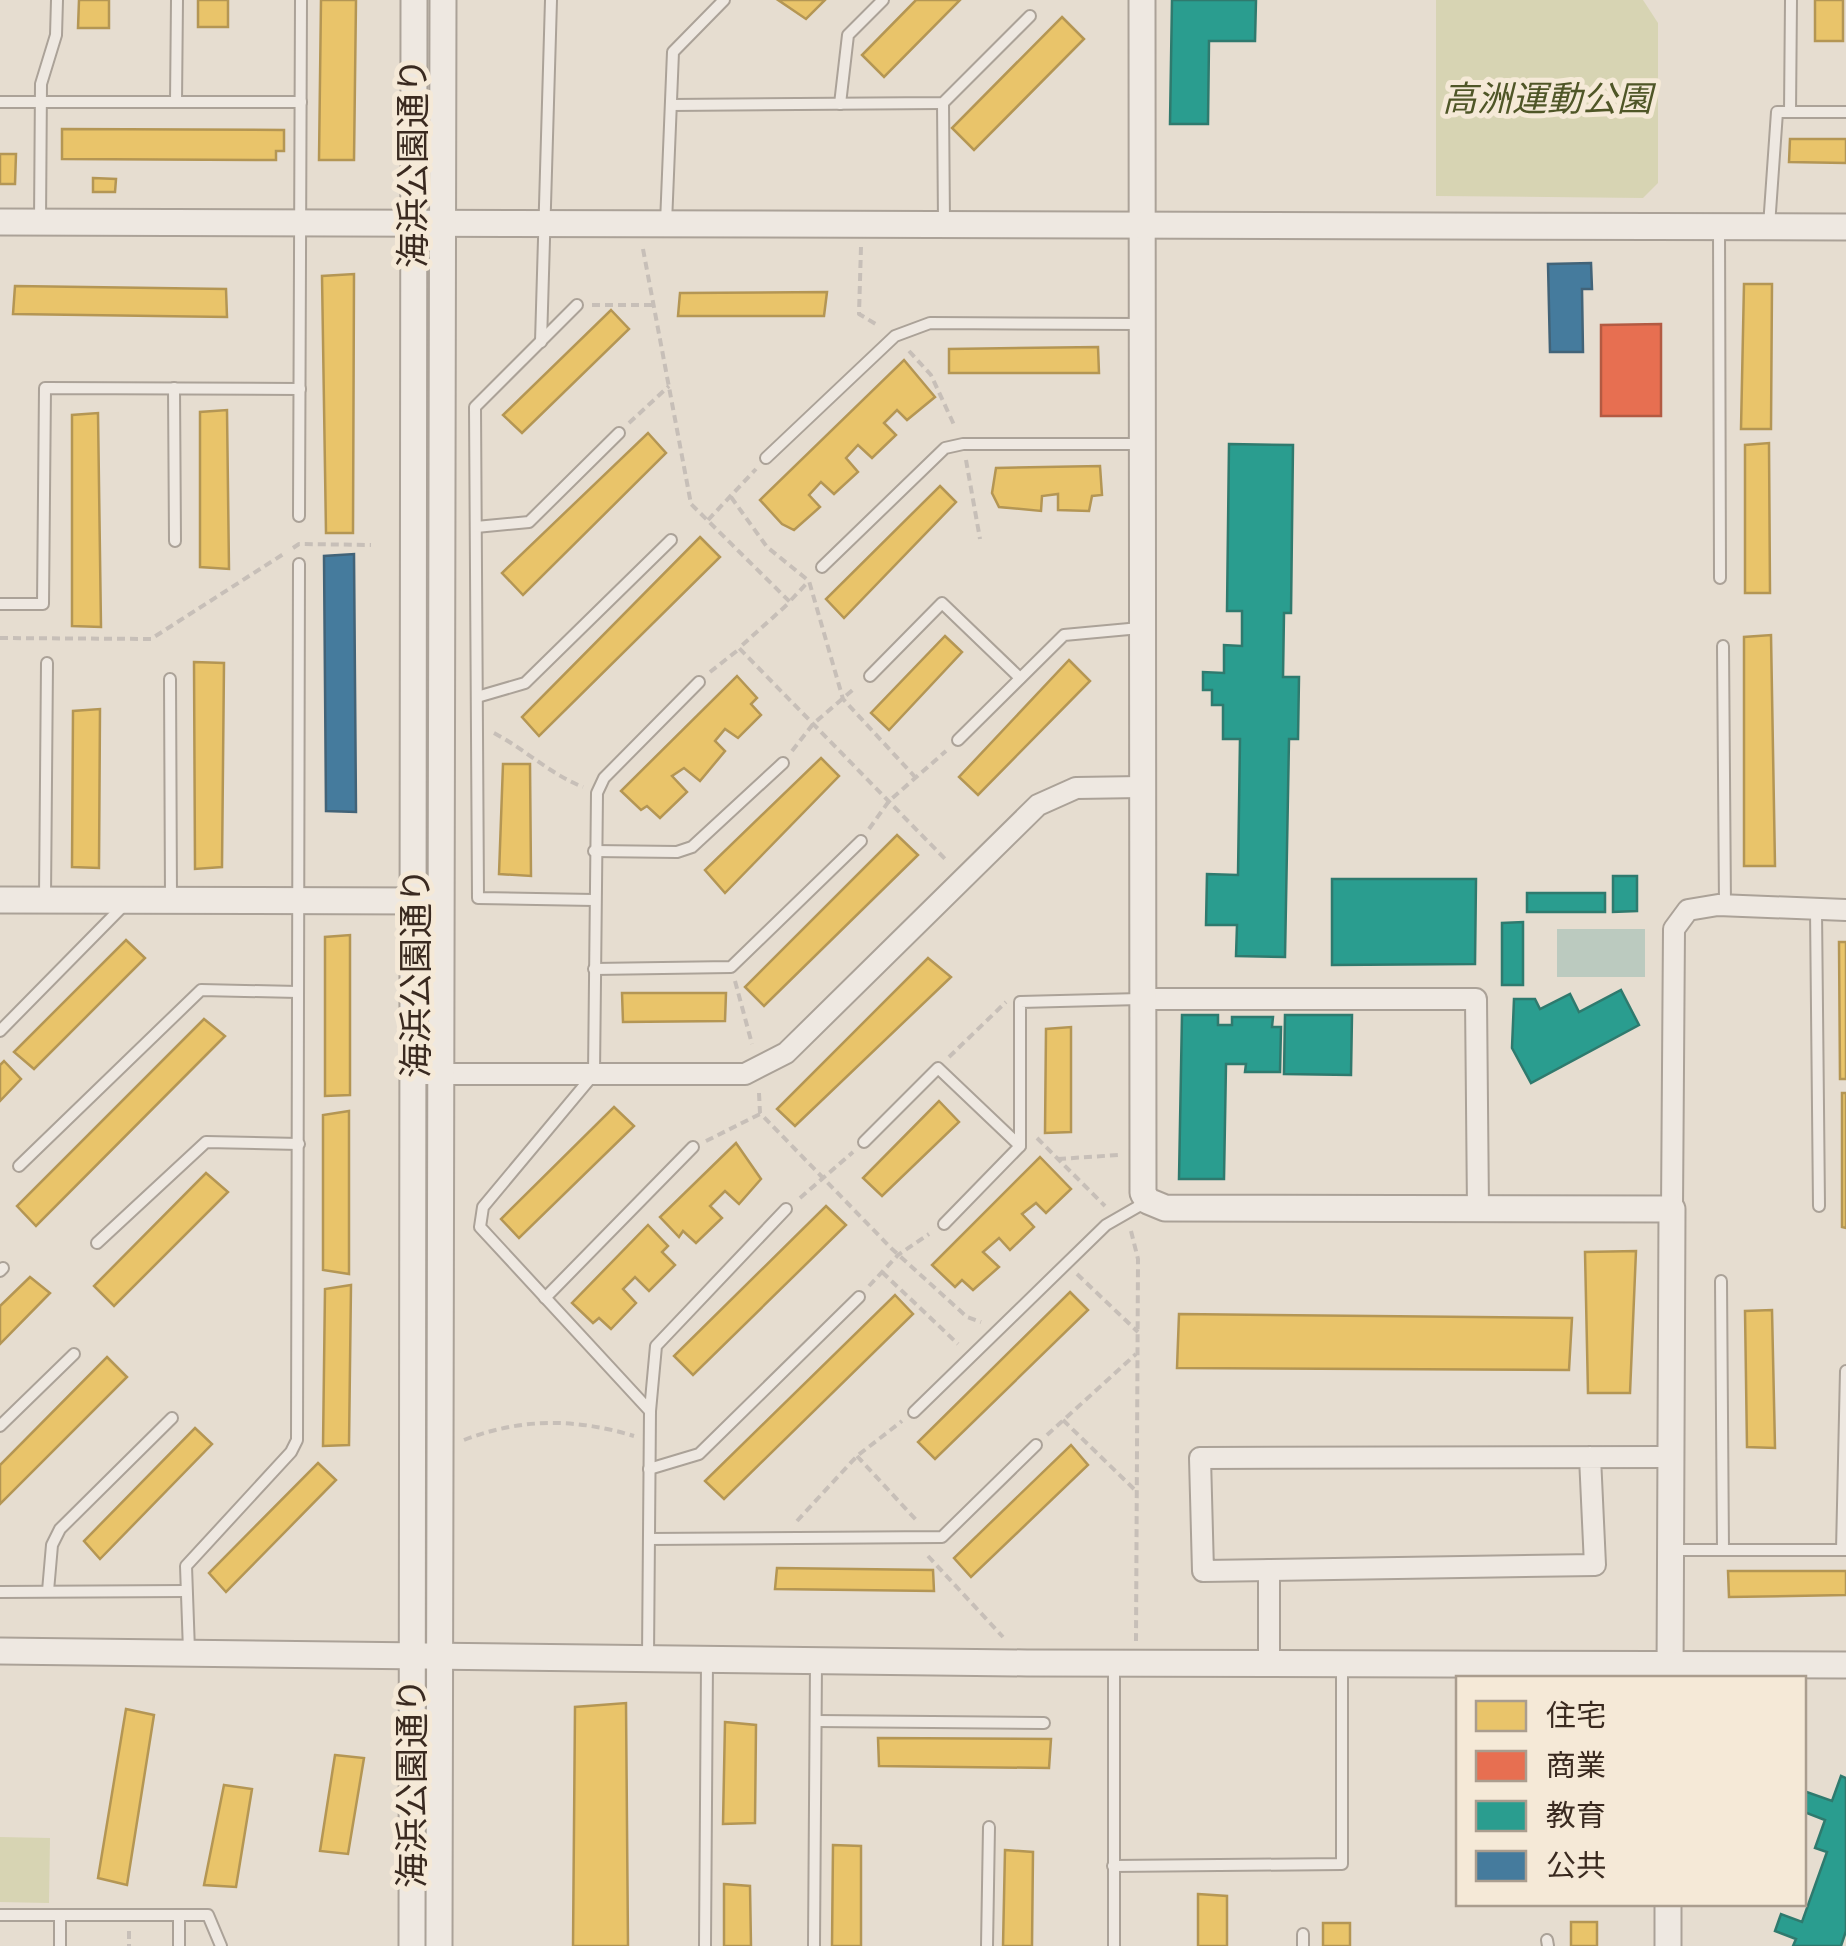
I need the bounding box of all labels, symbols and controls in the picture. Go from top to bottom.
street label: 海浜公園通り [392,58,434,268]
park label: 高洲運動公園 [1442,78,1657,120]
street label: 海浜公園通り [395,868,437,1078]
legend [1456,1676,1806,1906]
street label: 海浜公園通り [391,1678,433,1888]
text: 住宅 [1546,1698,1606,1734]
text: 商業 [1546,1748,1606,1784]
text: 教育 [1546,1798,1606,1834]
text: 公共 [1546,1848,1606,1884]

